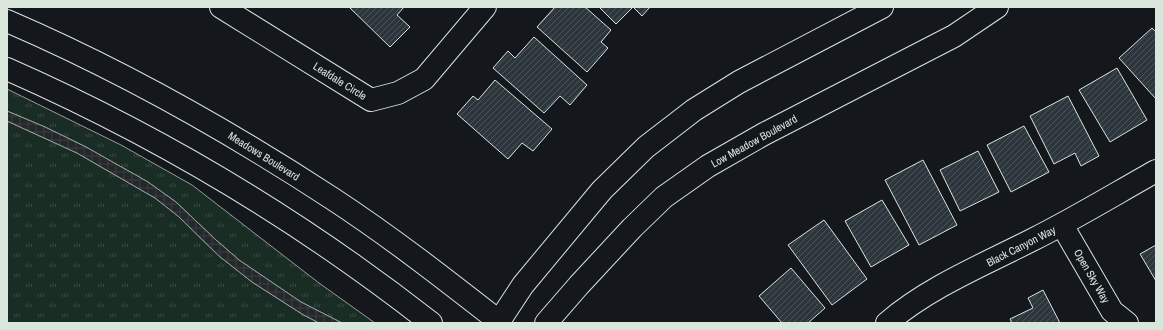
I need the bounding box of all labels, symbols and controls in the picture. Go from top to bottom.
street label: Leafdale Circle [311,59,369,103]
street label: Low Meadow Boulevard [709,112,799,170]
street label: Meadows Boulevard [226,128,302,184]
street label: Black Canyon Way [984,222,1058,269]
street label: Open Sky Way [1071,247,1113,306]

